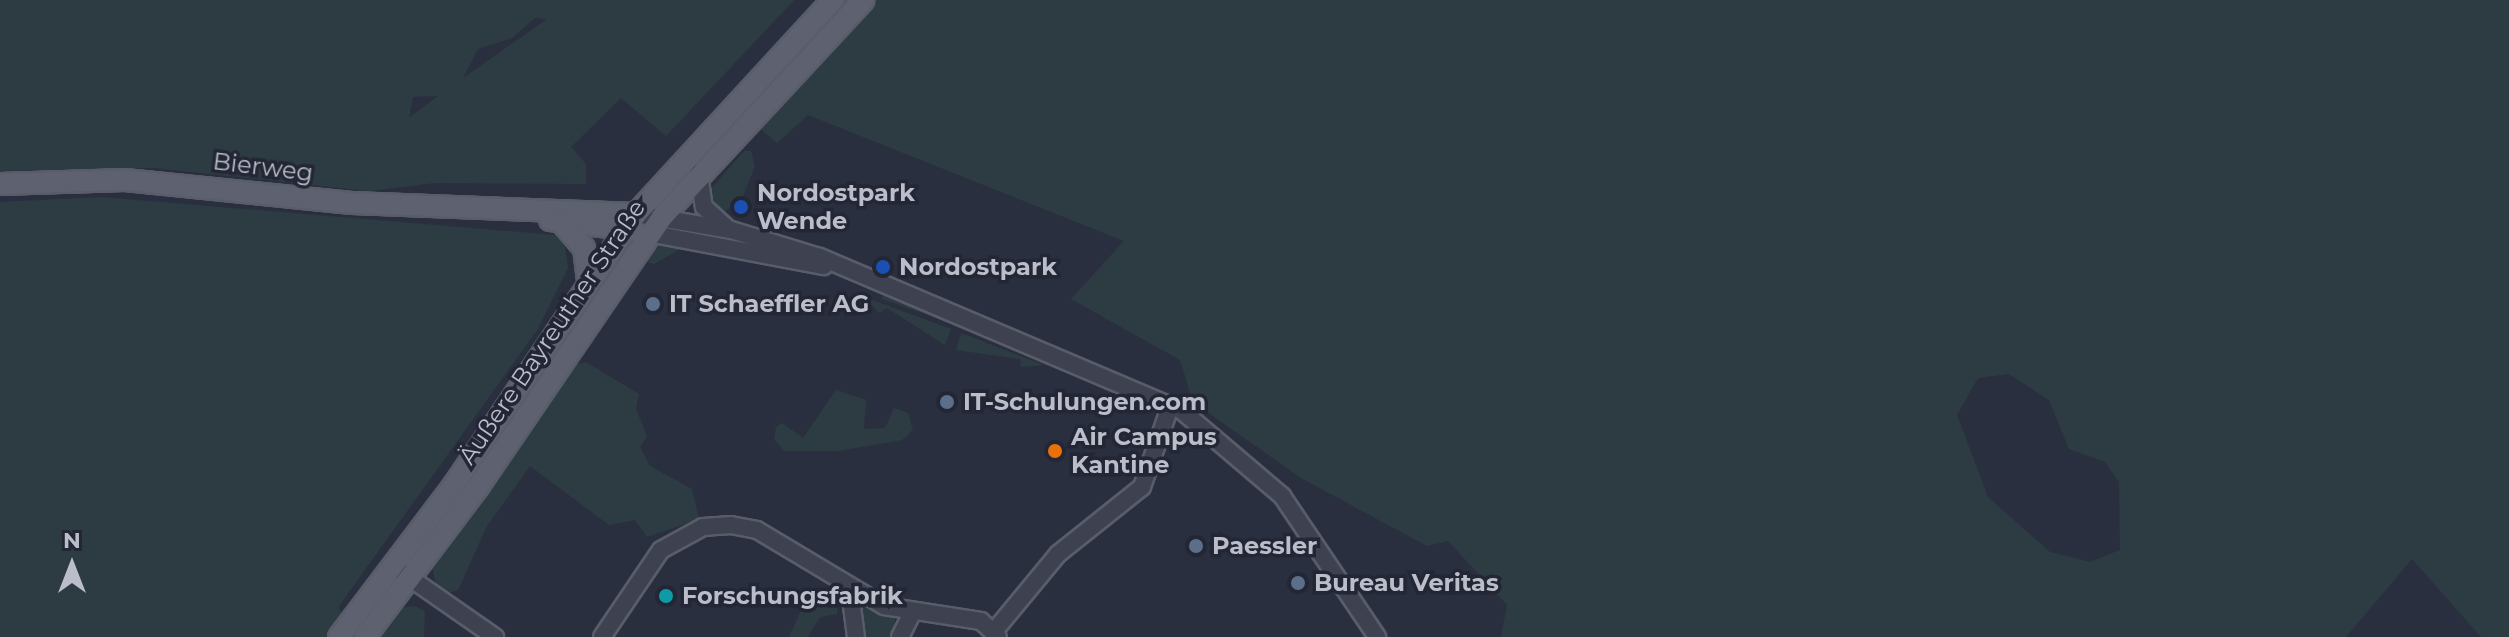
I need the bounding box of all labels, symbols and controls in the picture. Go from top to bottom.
street label: Bierweg [211,147,315,187]
place label: Nordostpark Wende [757,179,915,235]
street label: Äußere Bayreuther Straße [453,194,651,470]
marker: Nordostpark Wende [732,198,750,216]
place label: Nordostpark [899,253,1057,281]
marker: Nordostpark [874,258,892,276]
place label: IT Schaeffler AG [669,290,869,318]
marker: IT Schaeffler AG [644,295,662,313]
place label: IT-Schulungen.com [963,388,1206,416]
marker: IT-Schulungen.com [938,393,956,411]
place label: Air Campus Kantine [1071,423,1217,479]
marker: Air Campus Kantine [1046,442,1064,460]
north arrow [32,525,112,605]
text: N [63,527,81,554]
place label: Paessler [1212,532,1317,560]
marker: Paessler [1187,537,1205,555]
place label: Bureau Veritas [1314,569,1499,597]
marker: Bureau Veritas [1289,574,1307,592]
place label: Forschungsfabrik [682,582,903,610]
marker: Forschungsfabrik [657,587,675,605]

